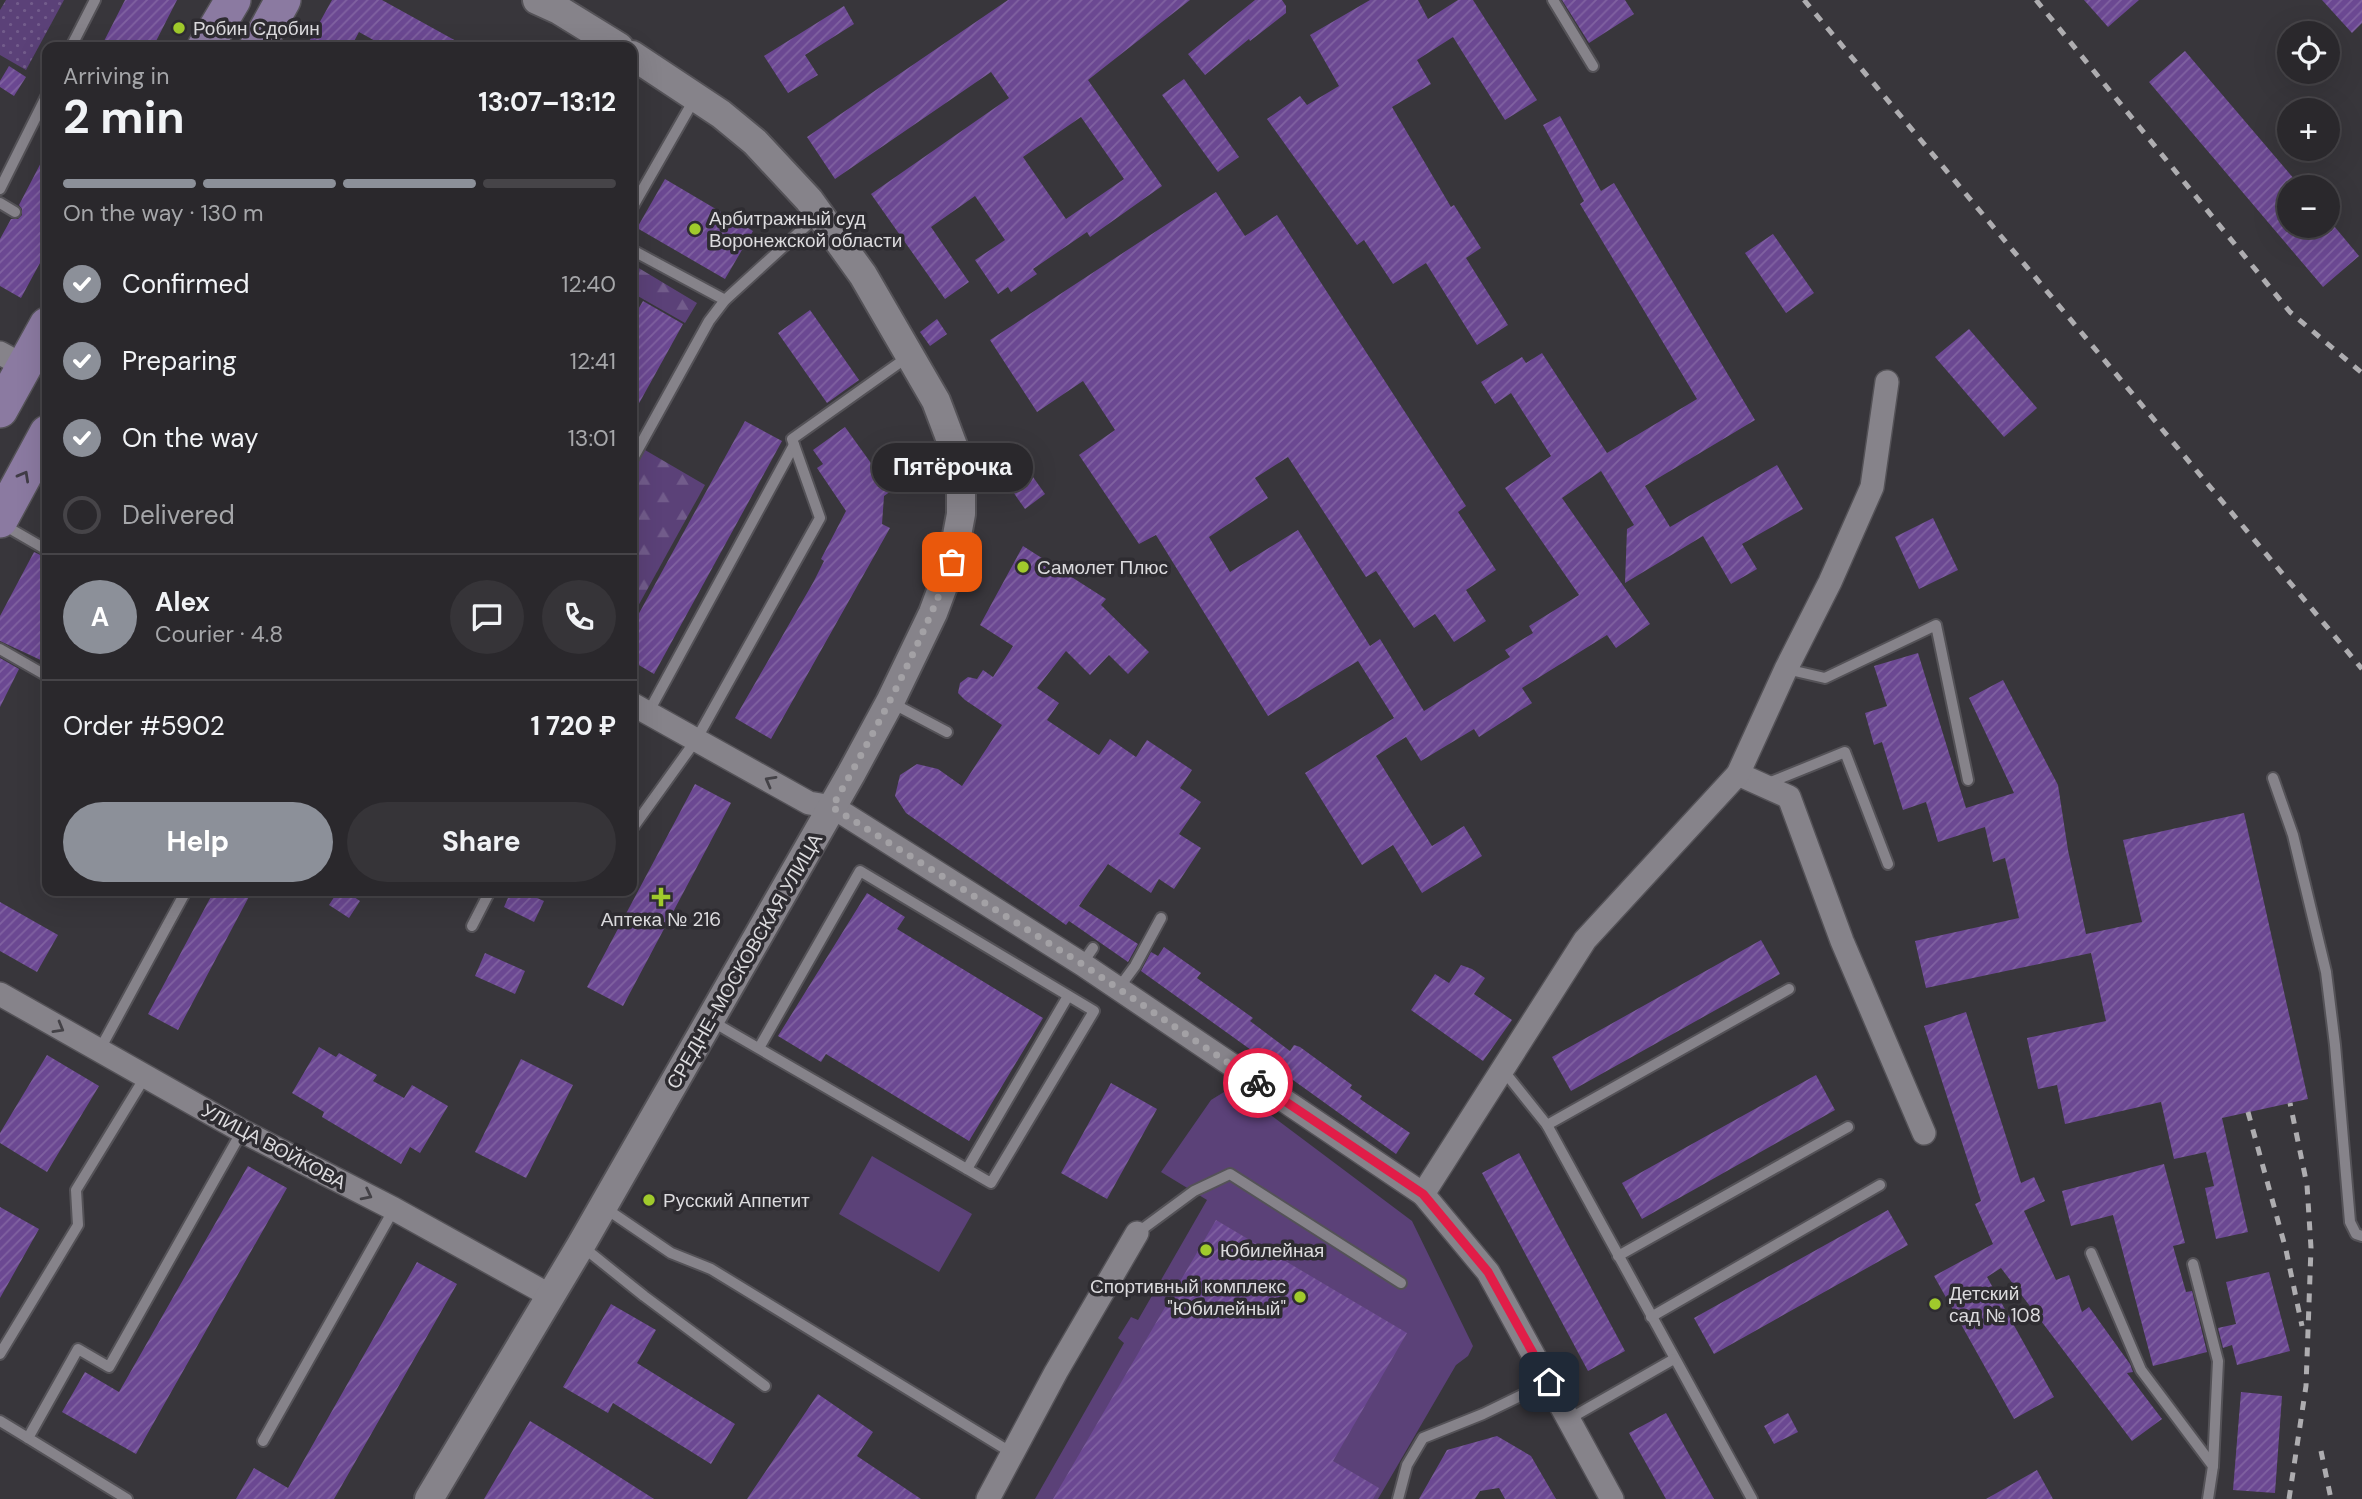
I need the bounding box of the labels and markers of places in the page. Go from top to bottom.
place label: Робин Сдобин [193,16,320,41]
marker: Робин Сдобин [171,20,187,36]
place label: Арбитражный суд Воронежской области [709,206,902,253]
marker: Арбитражный суд Воронежской области [687,221,703,237]
callout: Пятёрочка [872,443,1032,492]
pin [922,532,982,592]
place label: Самолет Плюс [1037,555,1168,580]
marker: Самолет Плюс [1015,559,1031,575]
marker: Аптека № 216 [653,889,669,905]
place label: Аптека № 216 [601,907,721,932]
place label: Русский Аппетит [663,1188,810,1213]
marker: Русский Аппетит [641,1192,657,1208]
place label: Юбилейная [1220,1238,1324,1263]
marker: Юбилейная [1198,1242,1214,1258]
place label: Спортивный комплекс "Юбилейный" [1090,1274,1286,1321]
place label: Детский сад № 108 [1949,1281,2041,1328]
marker: Спортивный комплекс "Юбилейный" [1292,1289,1308,1305]
marker: Детский сад № 108 [1927,1296,1943,1312]
pin [1519,1352,1579,1412]

